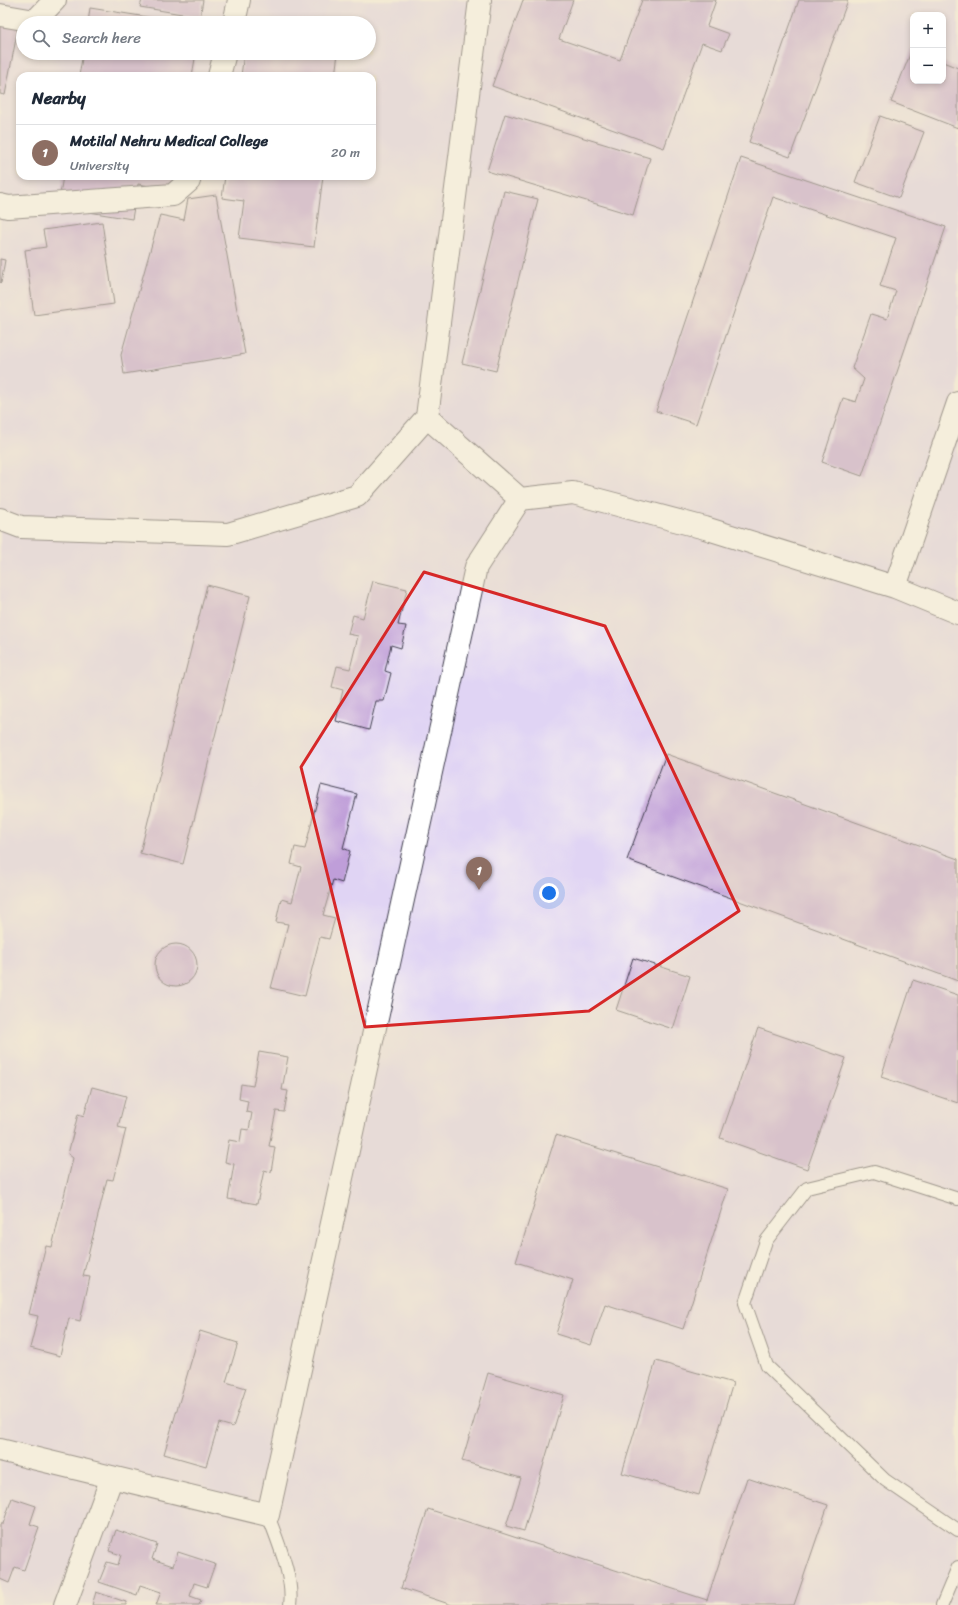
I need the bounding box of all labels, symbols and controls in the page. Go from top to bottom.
map controls [910,12,946,84]
button: + [910,12,946,48]
search box [16,16,376,60]
text: Search here [62,25,141,51]
icon: search [30,27,52,49]
button: − [910,48,946,84]
text: Nearby [32,83,86,113]
text: Motilal Nehru Medical College [70,128,268,154]
text: 1 [42,141,48,164]
text: 20 m [331,141,360,164]
text: University [70,154,129,177]
pin: 1 [466,857,492,890]
your location [539,883,559,903]

